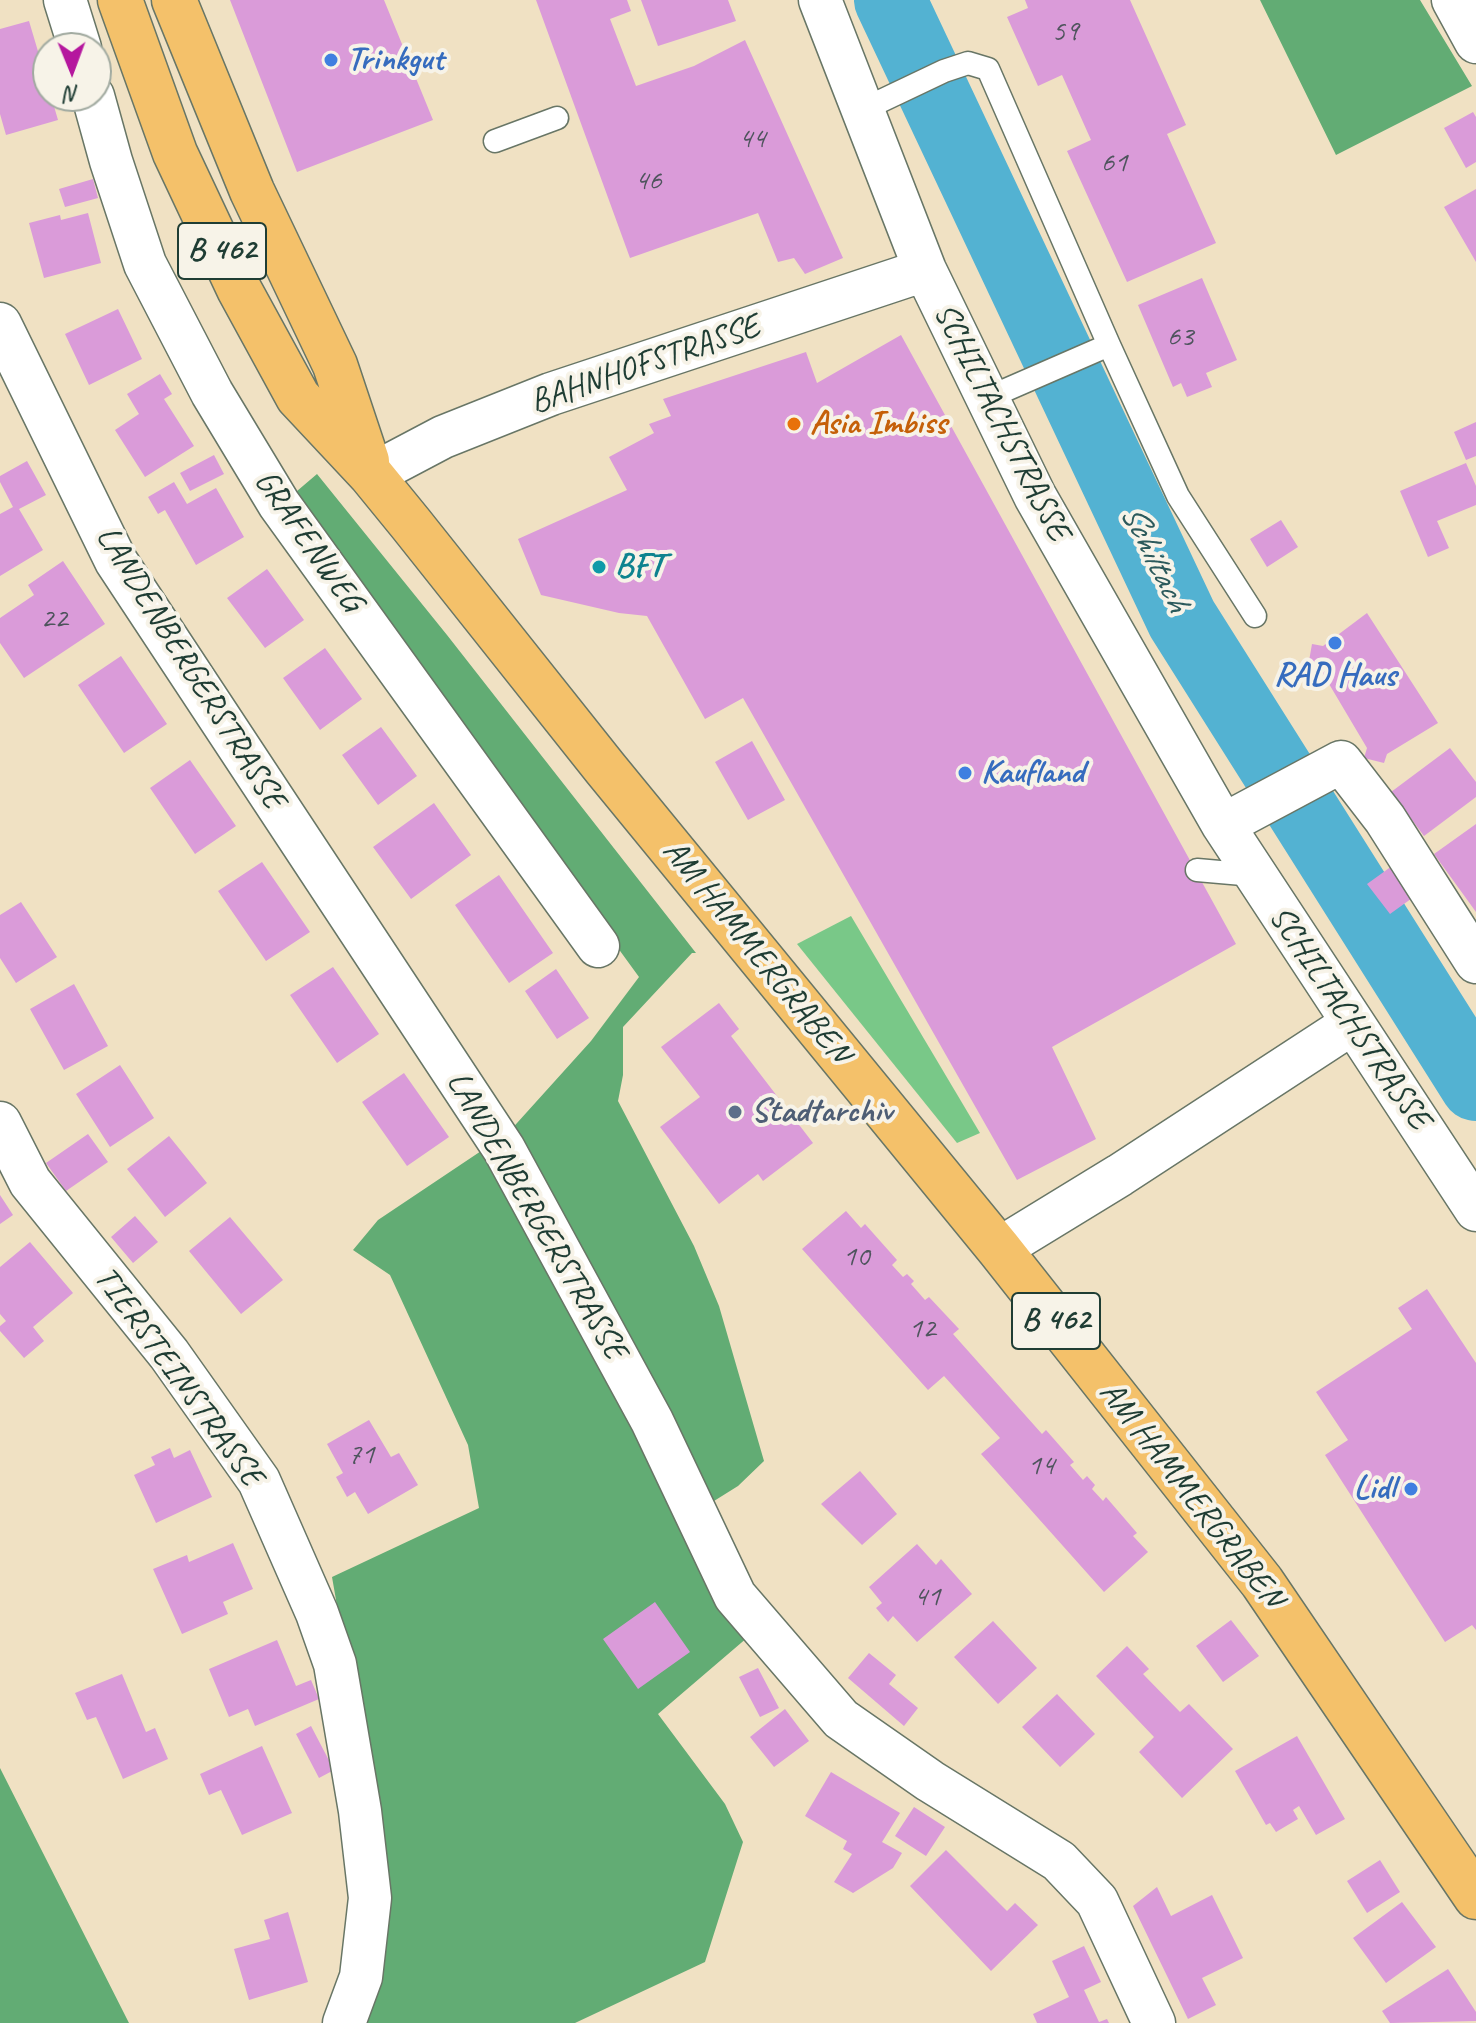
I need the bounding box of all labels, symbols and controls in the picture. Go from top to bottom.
house number: 59 [1052,14,1078,50]
north arrow [32,32,112,112]
place label: Trinkgut [347,40,443,80]
marker: Trinkgut [322,51,340,69]
text: N [65,80,79,108]
house number: 44 [739,121,765,157]
house number: 61 [1101,145,1127,181]
house number: 46 [635,163,661,199]
road number: B 462 [178,223,266,279]
street label: SCHILTACHSTRASSE [924,297,1078,547]
street label: BAHNHOFSTRASSE [525,307,765,423]
house number: 63 [1167,319,1193,355]
place label: Asia Imbiss [810,404,947,444]
marker: Asia Imbiss [785,415,803,433]
street label: GRAFENWEG [245,463,371,619]
water label: Schiltach [1110,497,1198,619]
street label: LANDENBERGERSTRASSE [86,519,294,817]
place label: BFT [615,547,664,587]
marker: BFT [590,558,608,576]
house number: 22 [41,601,67,637]
marker: RAD Haus [1326,634,1344,652]
place label: RAD Haus [1274,656,1396,696]
place label: Kaufland [981,753,1084,793]
marker: Kaufland [956,764,974,782]
street label: AM HAMMERGRABEN [653,832,859,1072]
street label: SCHILTACHSTRASSE [1259,899,1439,1137]
street label: LANDENBERGERSTRASSE [437,1065,635,1367]
place label: Stadtarchiv [751,1092,892,1132]
marker: Stadtarchiv [726,1103,744,1121]
house number: 10 [843,1239,869,1275]
street label: TIERSTEINSTRASSE [84,1259,272,1495]
road number: B 462 [1012,1293,1100,1349]
house number: 12 [909,1311,935,1347]
street label: AM HAMMERGRABEN [1090,1374,1292,1616]
house number: 71 [348,1437,374,1473]
house number: 14 [1028,1448,1054,1484]
place label: Lidl [1354,1469,1395,1509]
marker: Lidl [1402,1480,1420,1498]
house number: 41 [914,1579,940,1615]

